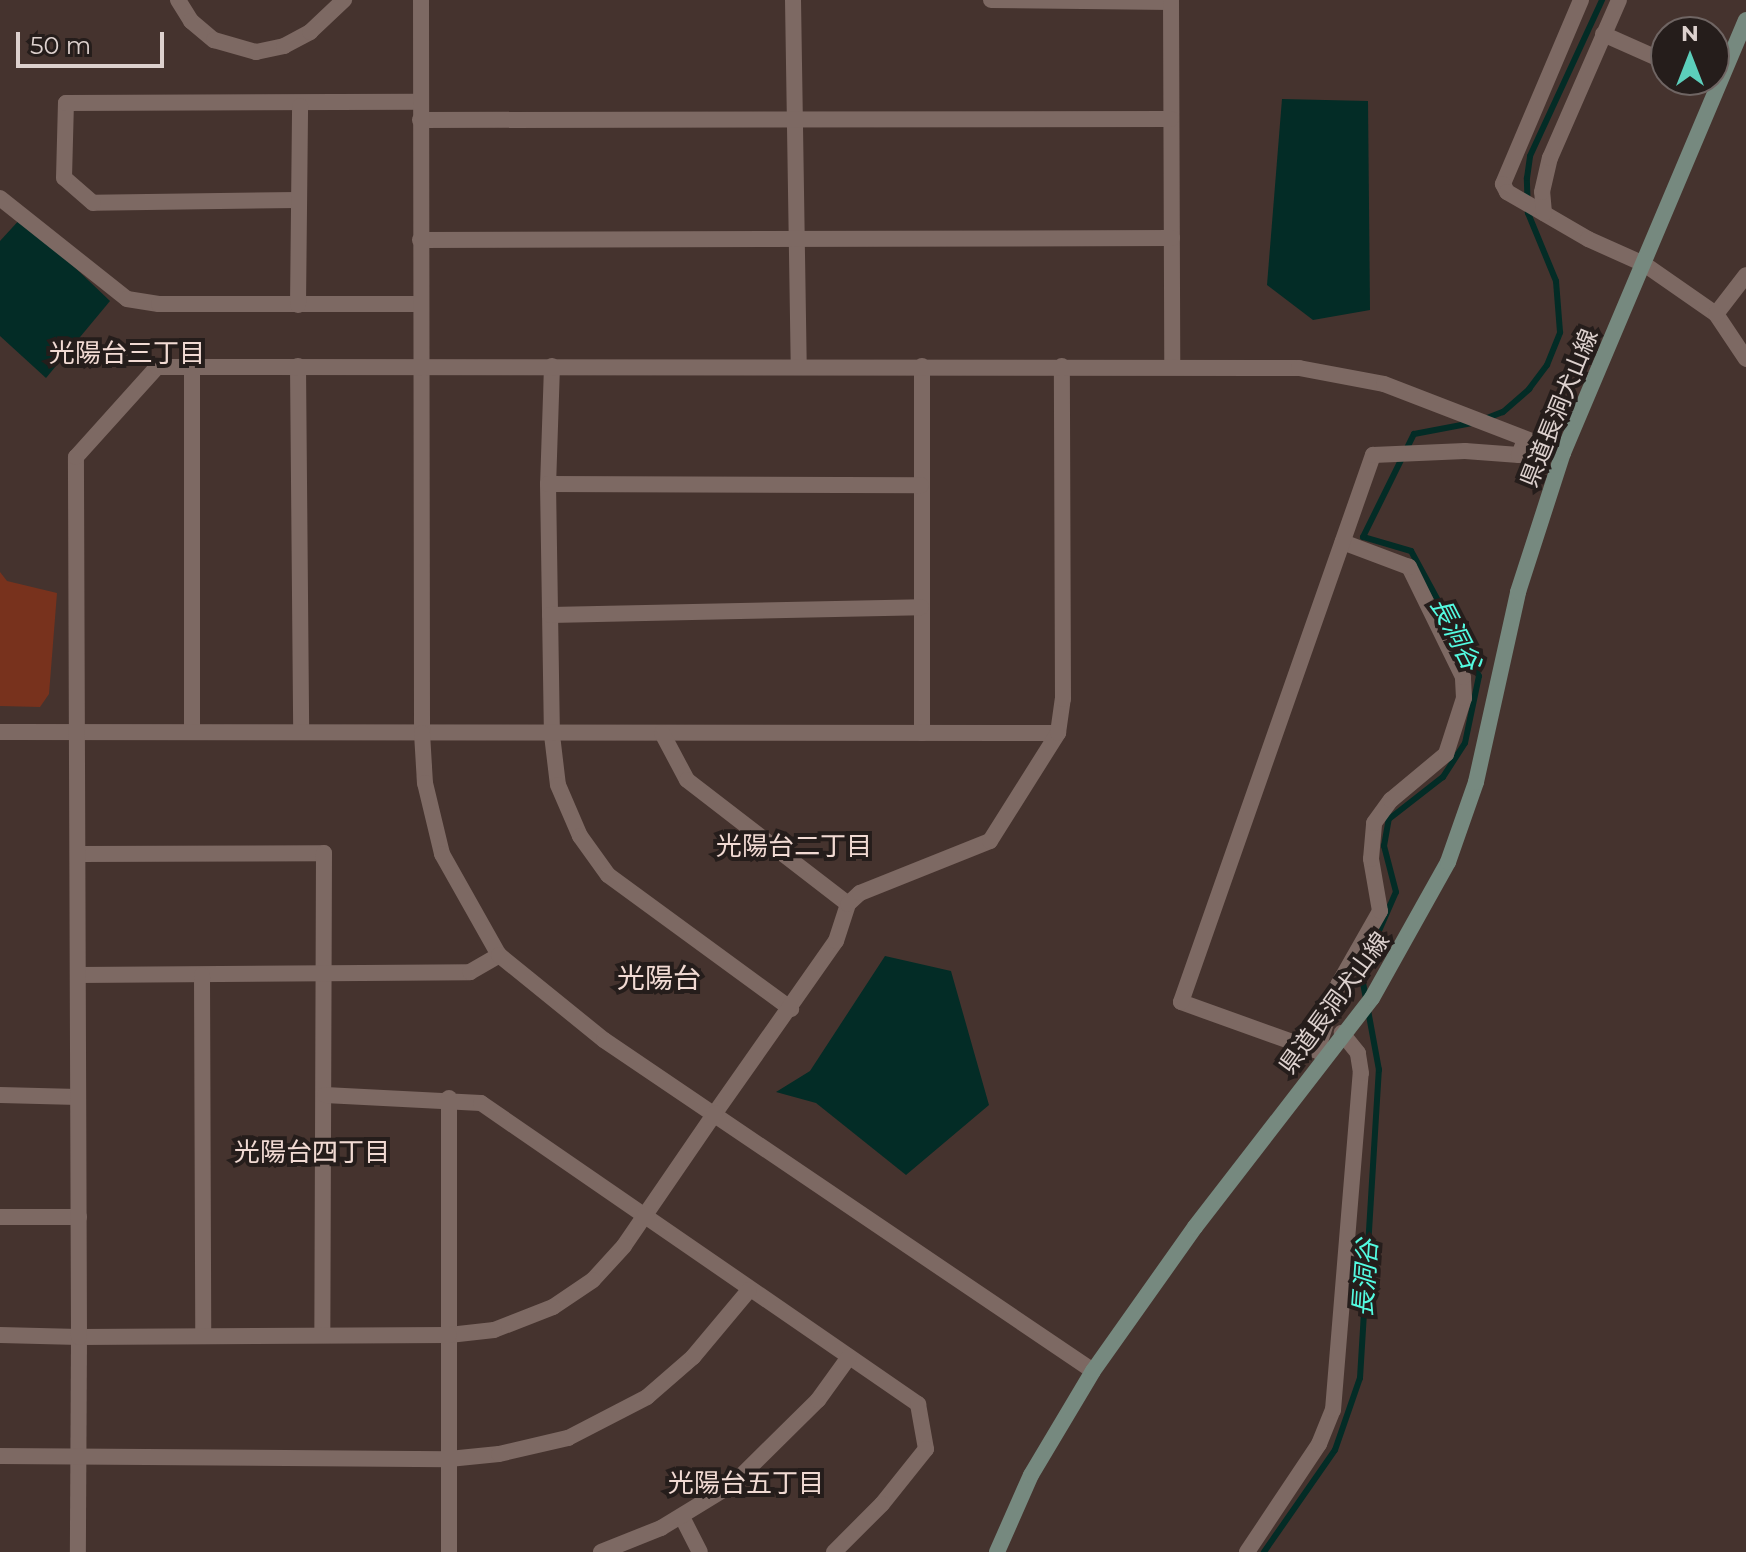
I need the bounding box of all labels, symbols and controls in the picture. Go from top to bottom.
scale bar [20,16,168,66]
north arrow [1650,16,1730,96]
text: N [1681,20,1699,47]
text: 50 m [30,31,91,60]
street label: 県道長洞犬山線 [1514,325,1604,491]
district label: 光陽台三丁目 [49,338,205,370]
water label: 長洞谷 [1423,592,1487,676]
district label: 光陽台二丁目 [716,831,872,863]
street label: 県道長洞犬山線 [1273,927,1395,1079]
district label: 光陽台 [617,961,701,995]
district label: 光陽台四丁目 [234,1137,390,1169]
water label: 長洞谷 [1348,1238,1384,1318]
district label: 光陽台五丁目 [668,1468,824,1500]

